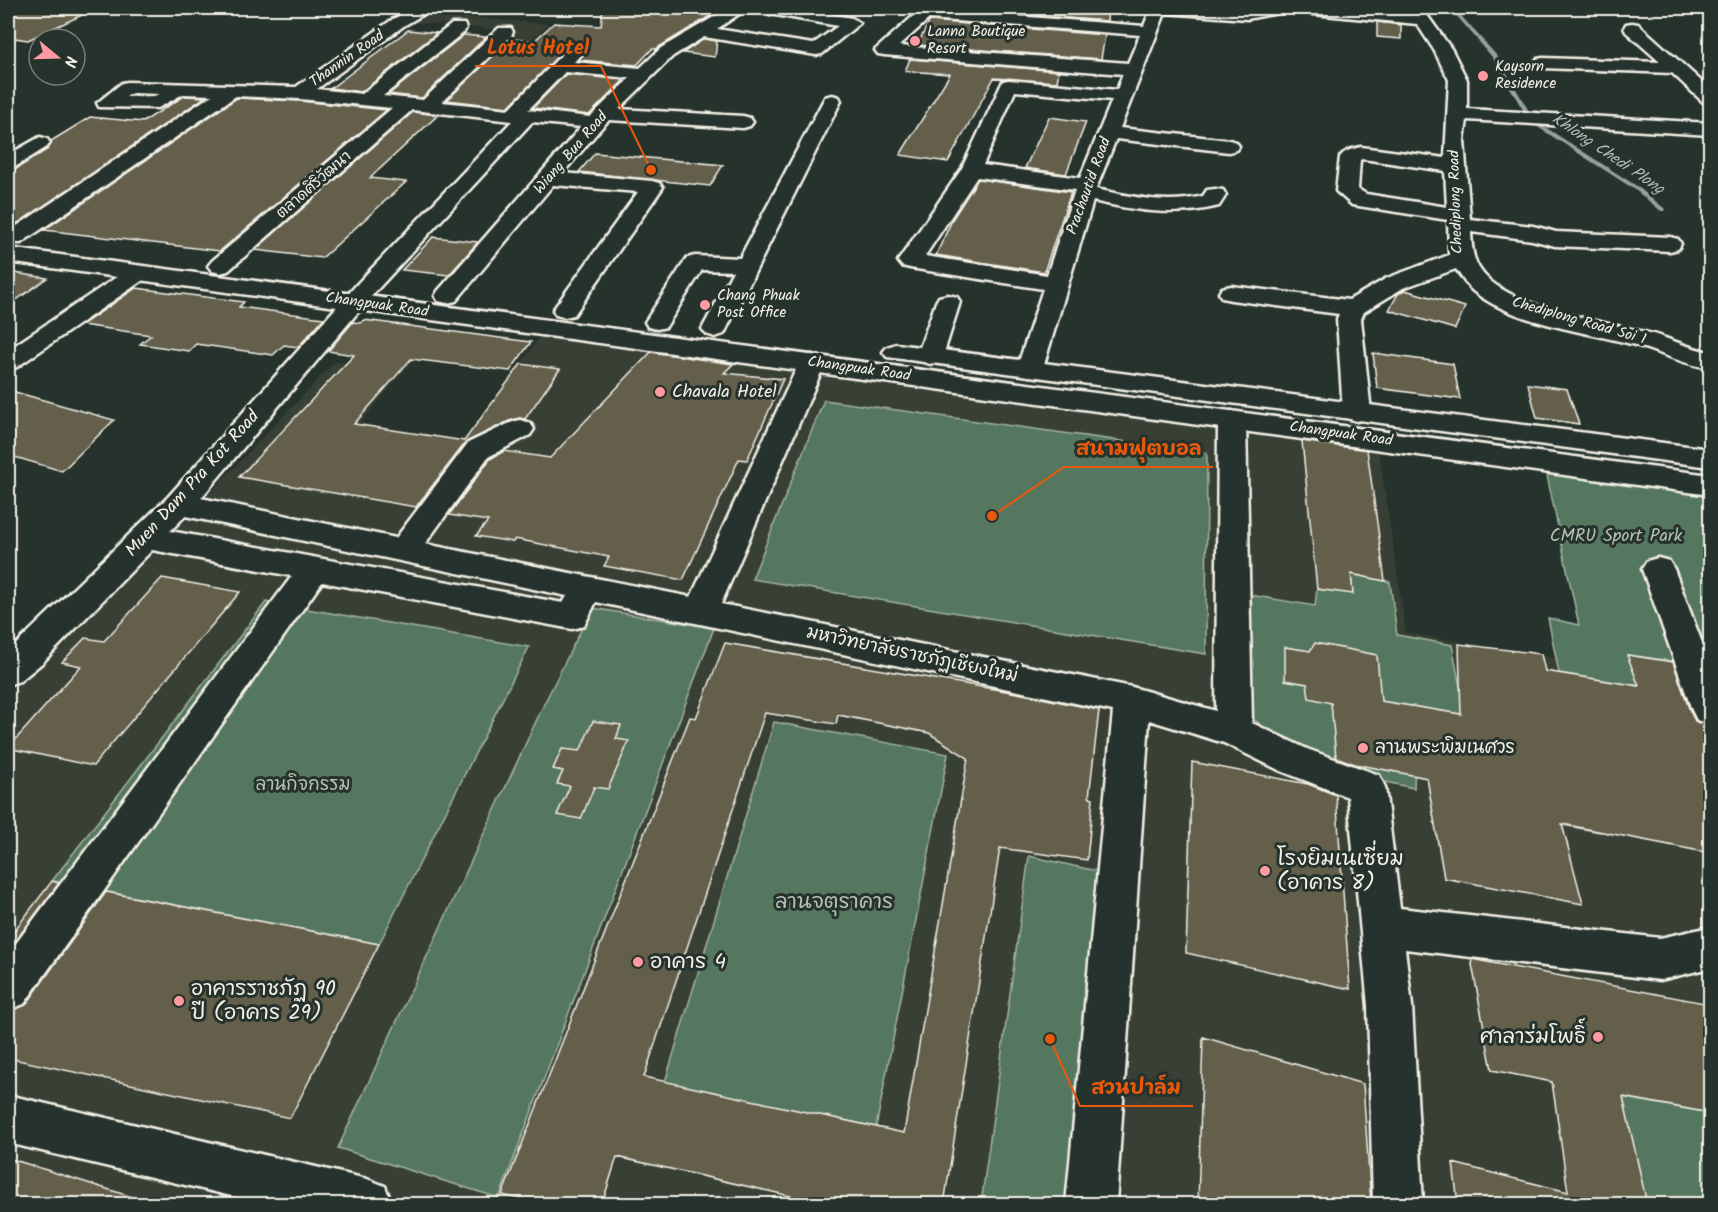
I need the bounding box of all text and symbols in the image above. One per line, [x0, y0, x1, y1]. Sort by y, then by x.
place label: Lanna Boutique Resort [927, 20, 1026, 61]
street label: Thannin Road [305, 24, 390, 94]
north arrow [27, 27, 87, 87]
callout: Lotus Hotel [475, 28, 601, 66]
text: Lotus Hotel [487, 33, 590, 65]
marker: Lanna Boutique Resort [908, 34, 922, 48]
text: N [56, 53, 83, 70]
place label: Kaysorn Residence [1495, 55, 1556, 96]
marker: Kaysorn Residence [1476, 69, 1490, 83]
street label: Wiang Bua Road [528, 106, 614, 200]
water label: Khlong Chedi Plong [1547, 107, 1671, 202]
street label: Prachautid Road [1060, 133, 1118, 238]
street label: ตลาดศิริวัฒนา [271, 145, 357, 225]
street label: Chediplong Road [1442, 149, 1470, 254]
place label: Chang Phuak Post Office [717, 284, 801, 325]
street label: Changpuak Road [324, 286, 431, 324]
street label: Chediplong Road Soi 1 [1509, 290, 1649, 352]
marker: Chang Phuak Post Office [698, 298, 712, 312]
street label: Changpuak Road [806, 350, 913, 388]
place label: Chavala Hotel [672, 378, 777, 407]
marker: Chavala Hotel [653, 385, 667, 399]
street label: Muen Dam Pra Kot Road [119, 403, 268, 564]
street label: Changpuak Road [1288, 415, 1395, 453]
callout: สนามฟุตบอล [1064, 429, 1213, 467]
text: สนามฟุตบอล [1076, 434, 1202, 466]
park label: CMRU Sport Park [1550, 522, 1683, 551]
street label: มหาวิทยาลัยราชภัฏเชียงใหม่ [804, 618, 1020, 692]
place label: ลานพระพิฆเนศวร [1375, 734, 1515, 763]
marker: ลานพระพิฆเนศวร [1356, 741, 1370, 755]
park label: ลานกิจกรรม [256, 771, 350, 800]
place label: โรงยิมเนเซี่ยม (อาคาร 8) [1277, 840, 1404, 900]
marker: โรงยิมเนเซี่ยม (อาคาร 8) [1258, 864, 1272, 878]
park label: ลานจตุราคาร [775, 886, 893, 919]
place label: อาคาร 4 [650, 946, 726, 979]
marker: อาคาร 4 [631, 955, 645, 969]
place label: อาคารราชภัฏ 90 ปี (อาคาร 29) [191, 973, 336, 1030]
marker: อาคารราชภัฏ 90 ปี (อาคาร 29) [172, 994, 186, 1008]
place label: ศาลาร่มโพธิ์ [1480, 1017, 1586, 1054]
marker: ศาลาร่มโพธิ์ [1591, 1030, 1605, 1044]
callout: สวนปาล์ม [1080, 1068, 1193, 1106]
text: สวนปาล์ม [1091, 1073, 1181, 1105]

